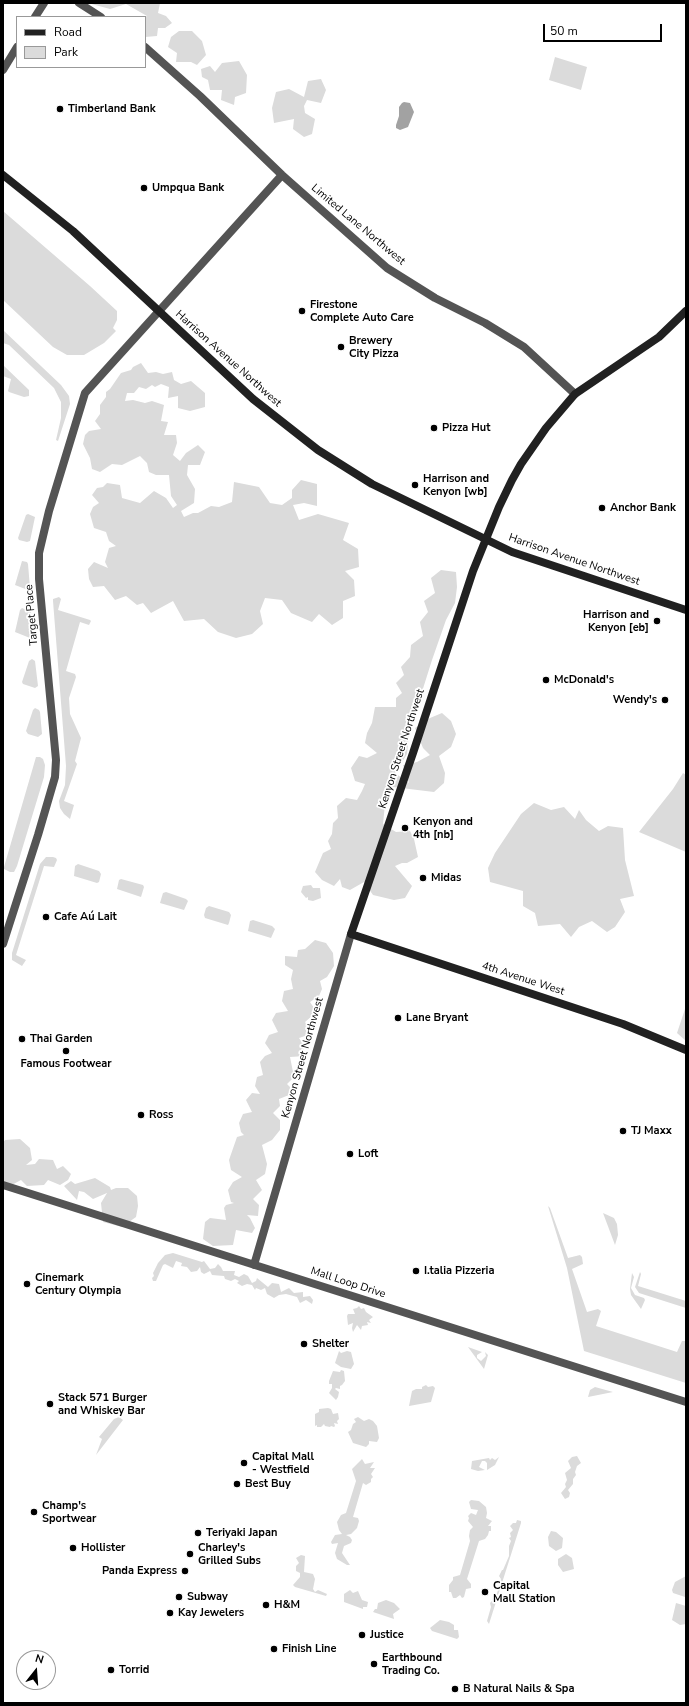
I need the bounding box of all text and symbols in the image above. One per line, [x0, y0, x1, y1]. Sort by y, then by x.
legend [16, 16, 146, 68]
scale bar [545, 16, 664, 42]
text: 50 m [550, 23, 578, 39]
text: Road [54, 24, 82, 40]
text: Park [54, 44, 78, 60]
place label: Timberland Bank [68, 102, 156, 116]
marker: Timberland Bank [55, 104, 65, 114]
place label: Umpqua Bank [152, 181, 224, 195]
street label: Limited Lane Northwest [308, 182, 408, 268]
marker: Umpqua Bank [139, 183, 149, 193]
place label: Firestone Complete Auto Care [310, 298, 414, 324]
marker: Firestone Complete Auto Care [297, 306, 307, 316]
street label: Harrison Avenue Northwest [172, 308, 284, 410]
place label: Brewery City Pizza [349, 334, 399, 360]
marker: Brewery City Pizza [336, 342, 346, 352]
place label: Pizza Hut [442, 421, 490, 435]
marker: Pizza Hut [429, 423, 439, 433]
place label: Harrison and Kenyon [wb] [423, 472, 489, 498]
marker: Harrison and Kenyon [wb] [410, 480, 420, 490]
place label: Anchor Bank [610, 501, 676, 515]
marker: Anchor Bank [597, 503, 607, 513]
street label: Harrison Avenue Northwest [507, 531, 641, 589]
street label: Target Place [23, 584, 41, 646]
place label: Harrison and Kenyon [eb] [583, 608, 649, 634]
marker: Harrison and Kenyon [eb] [652, 616, 662, 626]
place label: McDonald's [554, 673, 614, 687]
marker: McDonald's [541, 675, 551, 685]
street label: Kenyon Street Northwest [376, 688, 428, 810]
place label: Wendy's [613, 693, 657, 707]
marker: Wendy's [660, 695, 670, 705]
place label: Kenyon and 4th [nb] [413, 815, 473, 841]
marker: Kenyon and 4th [nb] [400, 823, 410, 833]
place label: Midas [431, 871, 461, 885]
marker: Midas [418, 873, 428, 883]
place label: Cafe Aú Lait [54, 910, 117, 924]
marker: Cafe Aú Lait [41, 912, 51, 922]
street label: 4th Avenue West [480, 959, 566, 999]
street label: Kenyon Street Northwest [279, 996, 327, 1120]
place label: Lane Bryant [406, 1011, 468, 1025]
marker: Lane Bryant [393, 1013, 403, 1023]
place label: Thai Garden [30, 1032, 92, 1046]
marker: Thai Garden [17, 1034, 27, 1044]
marker: Famous Footwear [61, 1046, 71, 1056]
place label: Famous Footwear [20, 1057, 112, 1071]
place label: Ross [149, 1108, 173, 1122]
marker: Ross [136, 1110, 146, 1120]
place label: TJ Maxx [631, 1124, 672, 1138]
marker: TJ Maxx [618, 1126, 628, 1136]
place label: Loft [358, 1147, 378, 1161]
marker: Loft [345, 1149, 355, 1159]
place label: I.talia Pizzeria [424, 1264, 494, 1278]
street label: Mall Loop Drive [309, 1265, 387, 1301]
marker: I.talia Pizzeria [411, 1266, 421, 1276]
place label: Cinemark Century Olympia [35, 1271, 121, 1297]
marker: Cinemark Century Olympia [22, 1279, 32, 1289]
place label: Shelter [312, 1337, 349, 1351]
marker: Shelter [299, 1339, 309, 1349]
place label: Stack 571 Burger and Whiskey Bar [58, 1391, 147, 1417]
marker: Stack 571 Burger and Whiskey Bar [45, 1399, 55, 1409]
place label: Capital Mall - Westfield [252, 1450, 314, 1476]
marker: Capital Mall - Westfield [239, 1458, 249, 1468]
place label: Best Buy [245, 1477, 291, 1491]
marker: Best Buy [232, 1479, 242, 1489]
place label: Champ's Sportwear [42, 1499, 96, 1525]
marker: Champ's Sportwear [29, 1507, 39, 1517]
place label: Teriyaki Japan [206, 1526, 277, 1540]
marker: Teriyaki Japan [193, 1528, 203, 1538]
place label: Hollister [81, 1541, 125, 1555]
place label: Charley's Grilled Subs [198, 1541, 261, 1567]
marker: Hollister [68, 1543, 78, 1553]
marker: Charley's Grilled Subs [185, 1549, 195, 1559]
place label: Panda Express [102, 1564, 177, 1578]
marker: Panda Express [180, 1566, 190, 1576]
place label: Capital Mall Station [493, 1579, 555, 1605]
marker: Capital Mall Station [480, 1587, 490, 1597]
place label: Subway [187, 1590, 228, 1604]
marker: Subway [174, 1592, 184, 1602]
place label: H&M [274, 1598, 300, 1612]
marker: H&M [261, 1600, 271, 1610]
place label: Kay Jewelers [178, 1606, 244, 1620]
marker: Kay Jewelers [165, 1608, 175, 1618]
place label: Justice [370, 1628, 404, 1642]
marker: Justice [357, 1630, 367, 1640]
place label: Finish Line [282, 1642, 336, 1656]
marker: Finish Line [269, 1644, 279, 1654]
north arrow [16, 1650, 56, 1690]
text: N [33, 1651, 45, 1667]
place label: Earthbound Trading Co. [382, 1651, 442, 1677]
marker: Earthbound Trading Co. [369, 1659, 379, 1669]
place label: Torrid [119, 1663, 149, 1677]
marker: Torrid [106, 1665, 116, 1675]
place label: B Natural Nails & Spa [463, 1682, 574, 1696]
marker: B Natural Nails & Spa [450, 1684, 460, 1694]

